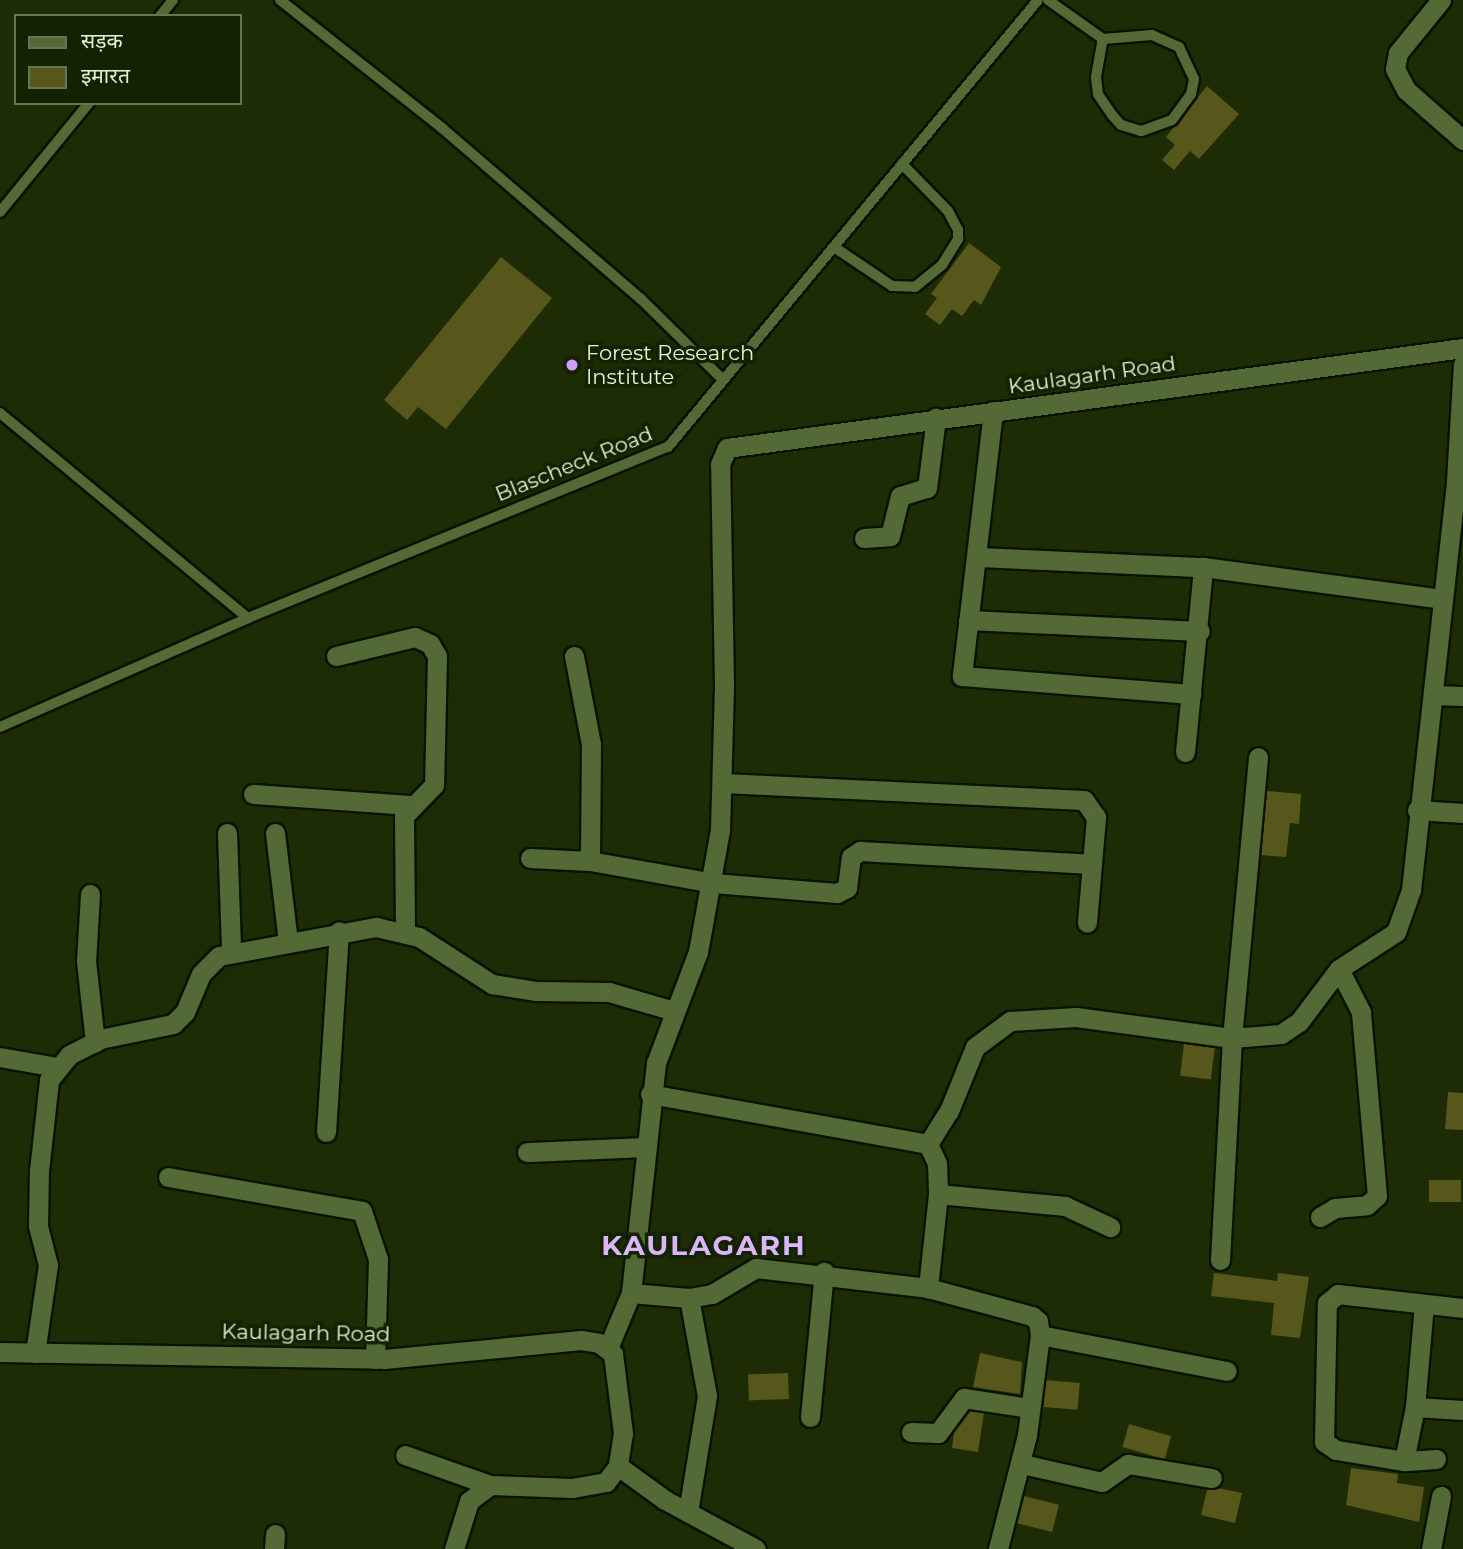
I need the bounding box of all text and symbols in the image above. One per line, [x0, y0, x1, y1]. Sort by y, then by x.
legend [14, 14, 242, 105]
text: सड़क [81, 28, 123, 53]
text: इमारत [81, 63, 130, 88]
place label: Forest Research Institute [586, 340, 754, 390]
street label: Kaulagarh Road [1007, 351, 1177, 399]
marker: Forest Research Institute [564, 357, 580, 373]
street label: Blascheck Road [492, 421, 656, 507]
district label: KAULAGARH [602, 1228, 806, 1262]
street label: Kaulagarh Road [221, 1319, 391, 1347]

